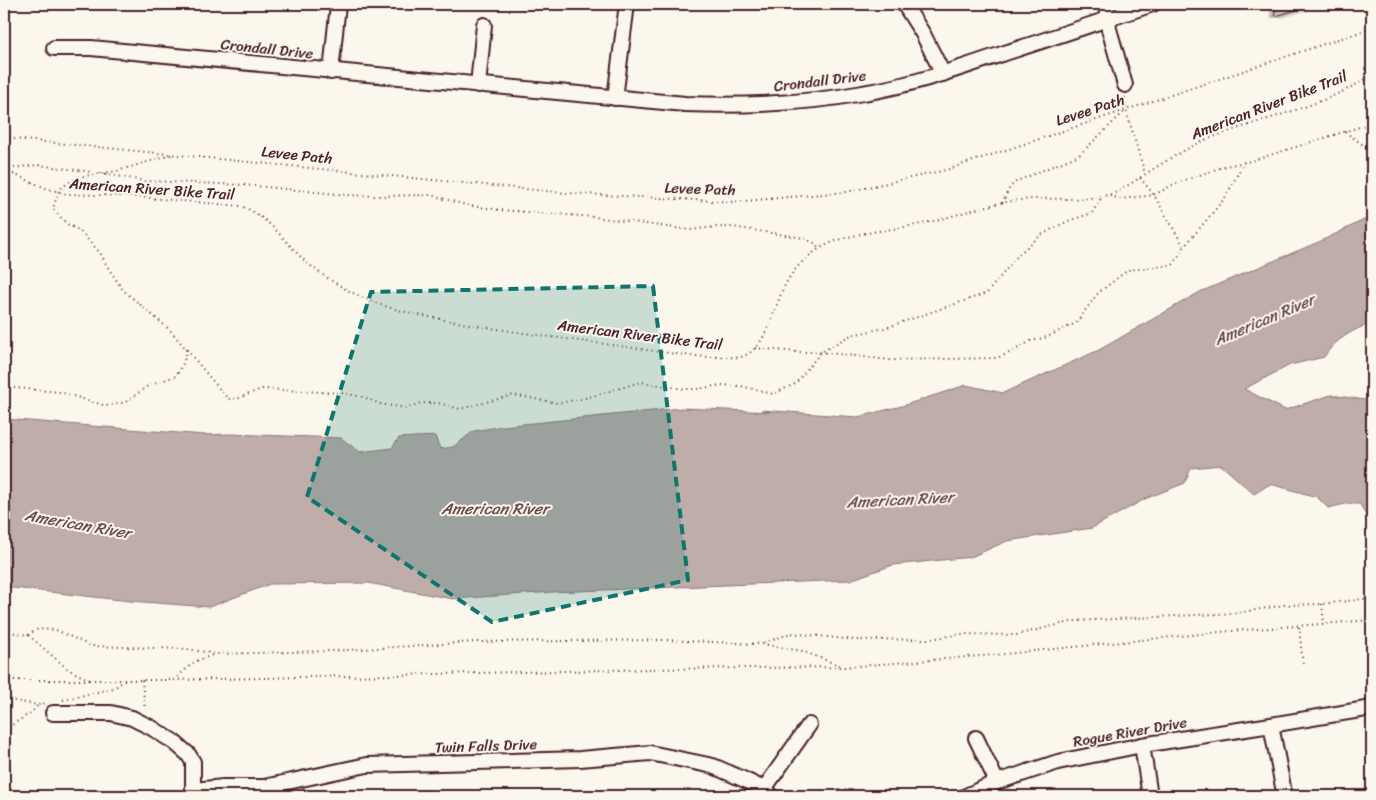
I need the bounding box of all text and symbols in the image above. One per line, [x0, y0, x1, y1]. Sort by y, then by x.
street label: Crondall Drive [219, 31, 315, 67]
street label: Crondall Drive [772, 62, 868, 100]
street label: American River Bike Trail [1186, 63, 1352, 147]
street label: Levee Path [1052, 87, 1128, 133]
street label: Levee Path [260, 138, 334, 172]
street label: American River Bike Trail [67, 170, 236, 208]
street label: Levee Path [664, 175, 736, 203]
water label: American River [1208, 284, 1321, 354]
street label: American River Bike Trail [555, 312, 725, 358]
water label: American River [845, 482, 957, 516]
water label: American River [440, 494, 551, 523]
water label: American River [22, 500, 136, 548]
street label: Rogue River Drive [1071, 709, 1189, 755]
street label: Twin Falls Drive [434, 731, 538, 761]

